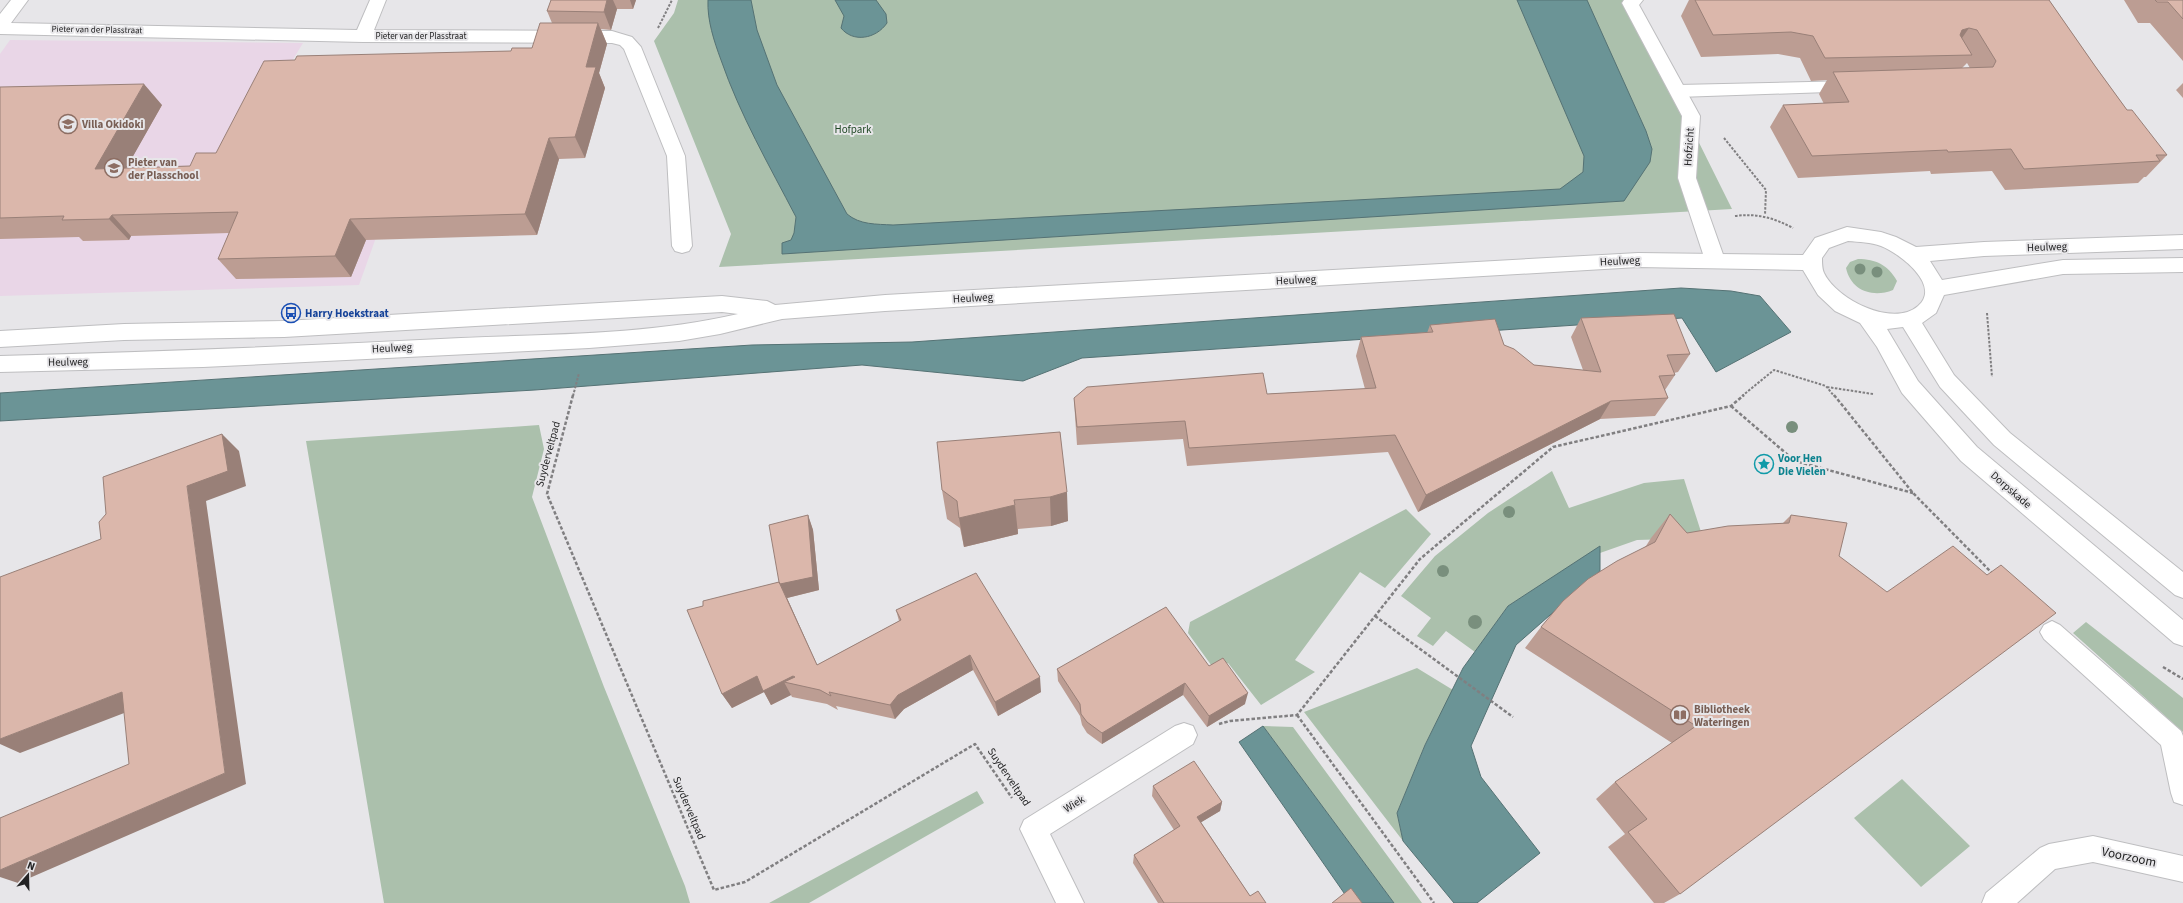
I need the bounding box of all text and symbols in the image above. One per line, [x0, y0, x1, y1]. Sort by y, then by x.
street label: Pieter van der Plasstraat [51, 23, 143, 37]
street label: Pieter van der Plasstraat [376, 30, 466, 43]
school or university icon: Villa Okidoki [57, 113, 79, 135]
place label: Villa Okidoki [81, 117, 144, 132]
park label: Hofpark [834, 122, 872, 137]
street label: Hofzicht [1680, 127, 1698, 167]
place label: Pieter van der Plasschool [128, 155, 199, 183]
school or university icon: Pieter van der Plasschool [103, 157, 125, 179]
street label: Heulweg [2027, 239, 2068, 255]
street label: Heulweg [1600, 252, 1641, 270]
street label: Heulweg [1276, 271, 1317, 289]
street label: Heulweg [953, 289, 994, 307]
bus stop icon: Harry Hoekstraat [280, 302, 302, 324]
place label: Harry Hoekstraat [305, 306, 390, 321]
street label: Heulweg [372, 339, 413, 357]
street label: Heulweg [48, 354, 89, 370]
street label: Suyderveltpad [532, 420, 564, 488]
place label: Voor Hen Die Vielen [1777, 451, 1826, 479]
place icon: Voor Hen Die Vielen [1753, 453, 1775, 475]
street label: Dorpskade [1987, 468, 2035, 512]
place label: Bibliotheek Wateringen [1694, 702, 1750, 730]
library icon: Bibliotheek Wateringen [1669, 704, 1691, 726]
street label: Suyderveltpad [984, 745, 1034, 809]
street label: Suyderveltpad [669, 774, 709, 842]
street label: Wiek [1061, 791, 1088, 816]
street label: Voorzoom [2100, 842, 2158, 872]
north arrow [8, 855, 48, 895]
text: N [25, 858, 37, 874]

